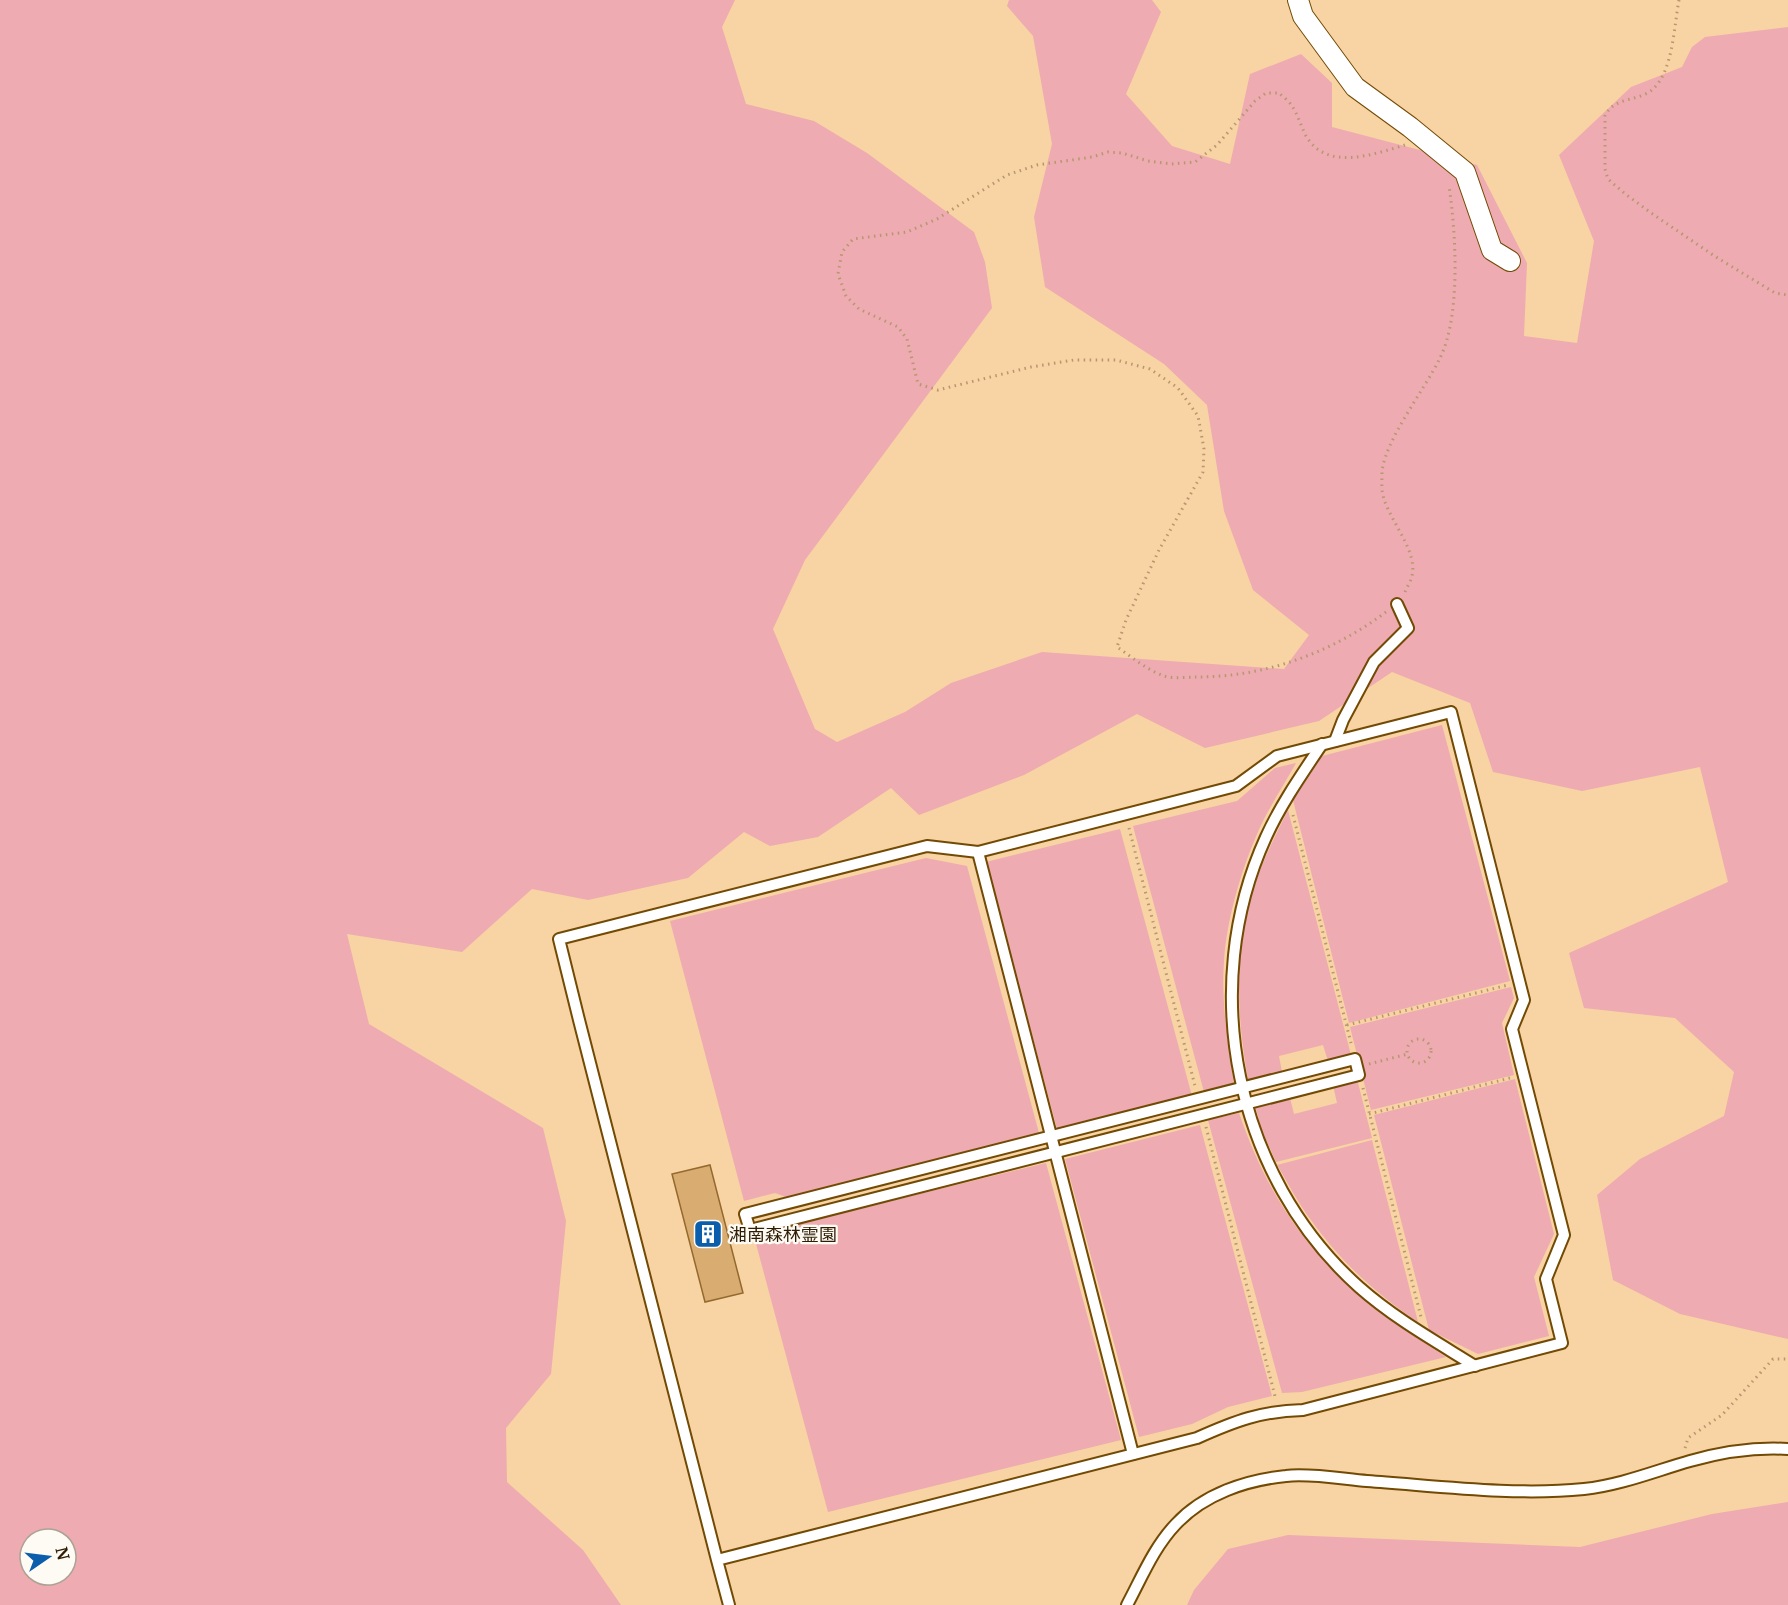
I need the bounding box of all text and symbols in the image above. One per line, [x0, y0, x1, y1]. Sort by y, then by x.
building icon: 湘南森林霊園 [692, 1218, 724, 1250]
place label: 湘南森林霊園 [729, 1223, 837, 1246]
north arrow [18, 1527, 78, 1587]
text: N [51, 1545, 74, 1562]

